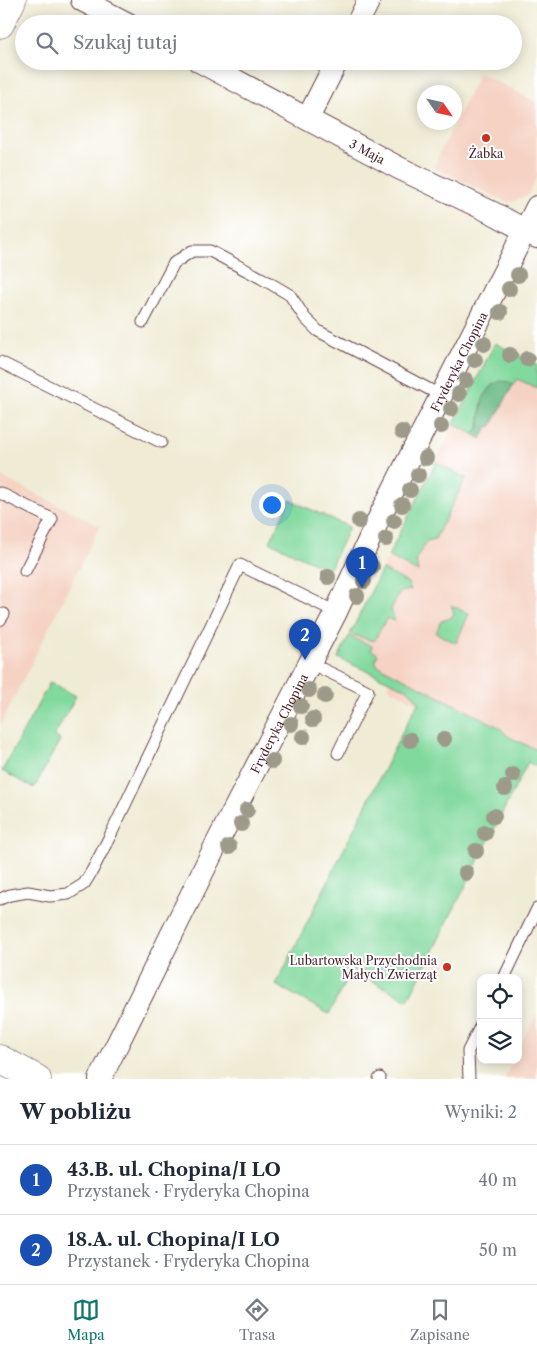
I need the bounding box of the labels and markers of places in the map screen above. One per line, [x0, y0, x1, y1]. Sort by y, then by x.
marker: Żabka [480, 132, 492, 144]
place label: Żabka [469, 145, 504, 161]
pin: 1 [346, 547, 378, 588]
pin: 2 [289, 619, 321, 660]
place label: Lubartowska Przychodnia Małych Zwierząt [289, 953, 438, 982]
marker: Lubartowska Przychodnia Małych Zwierząt [441, 961, 453, 973]

